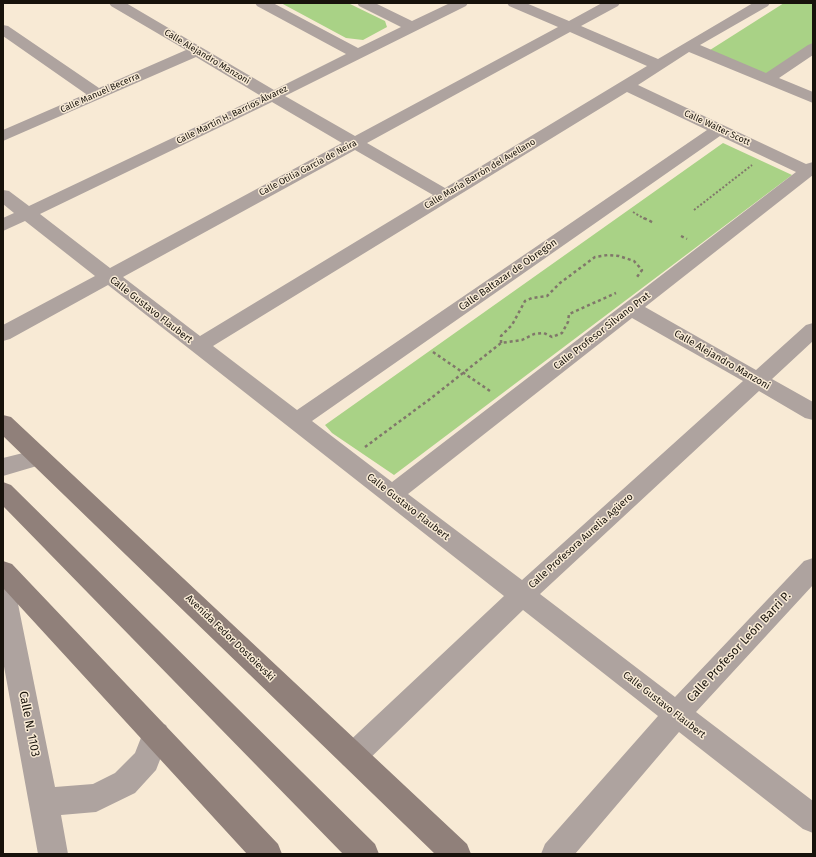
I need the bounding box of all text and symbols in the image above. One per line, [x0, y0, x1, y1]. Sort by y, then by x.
street label: Calle Alejandro Manzoni [162, 27, 252, 87]
street label: Calle Manuel Becerra [59, 71, 141, 115]
street label: Calle Martín H. Barrios Álvarez [175, 83, 289, 147]
street label: Calle Walter Scott [682, 108, 752, 148]
street label: Calle María Barrón del Avellano [422, 136, 538, 212]
street label: Calle Otilia García de Neira [257, 138, 359, 198]
street label: Calle Baltazar de Obregón [457, 237, 559, 313]
street label: Calle Gustavo Flaubert [107, 274, 195, 346]
street label: Calle Profesor Silvano Prat [551, 290, 653, 372]
street label: Calle Alejandro Manzoni [672, 328, 772, 392]
street label: Calle Gustavo Flaubert [364, 471, 452, 543]
street label: Calle Profesora Aurelia Agüero [526, 491, 636, 591]
street label: Calle Profesor León Barri P. [684, 589, 794, 705]
street label: Avenida Fedor Dostoievski [183, 592, 277, 684]
street label: Calle Gustavo Flaubert [620, 669, 708, 741]
street label: Calle N. 1103 [16, 690, 42, 758]

